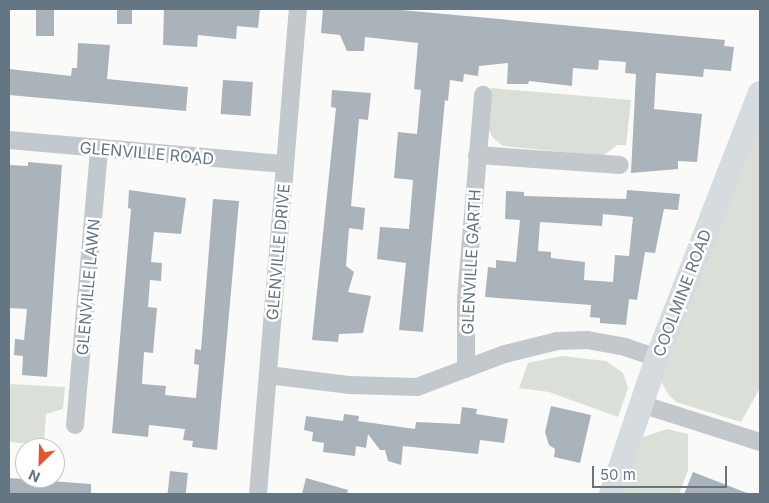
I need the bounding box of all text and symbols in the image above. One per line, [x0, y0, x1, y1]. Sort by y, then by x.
street label: GLENVILLE ROAD [79, 138, 215, 168]
street label: GLENVILLE DRIVE [262, 183, 294, 321]
street label: GLENVILLE GARTH [458, 189, 484, 335]
street label: GLENVILLE LAWN [72, 218, 104, 356]
street label: COOLMINE ROAD [649, 227, 715, 359]
north arrow [15, 438, 65, 488]
scale bar [594, 456, 729, 488]
text: 50 m [600, 465, 636, 484]
text: N [26, 466, 42, 486]

